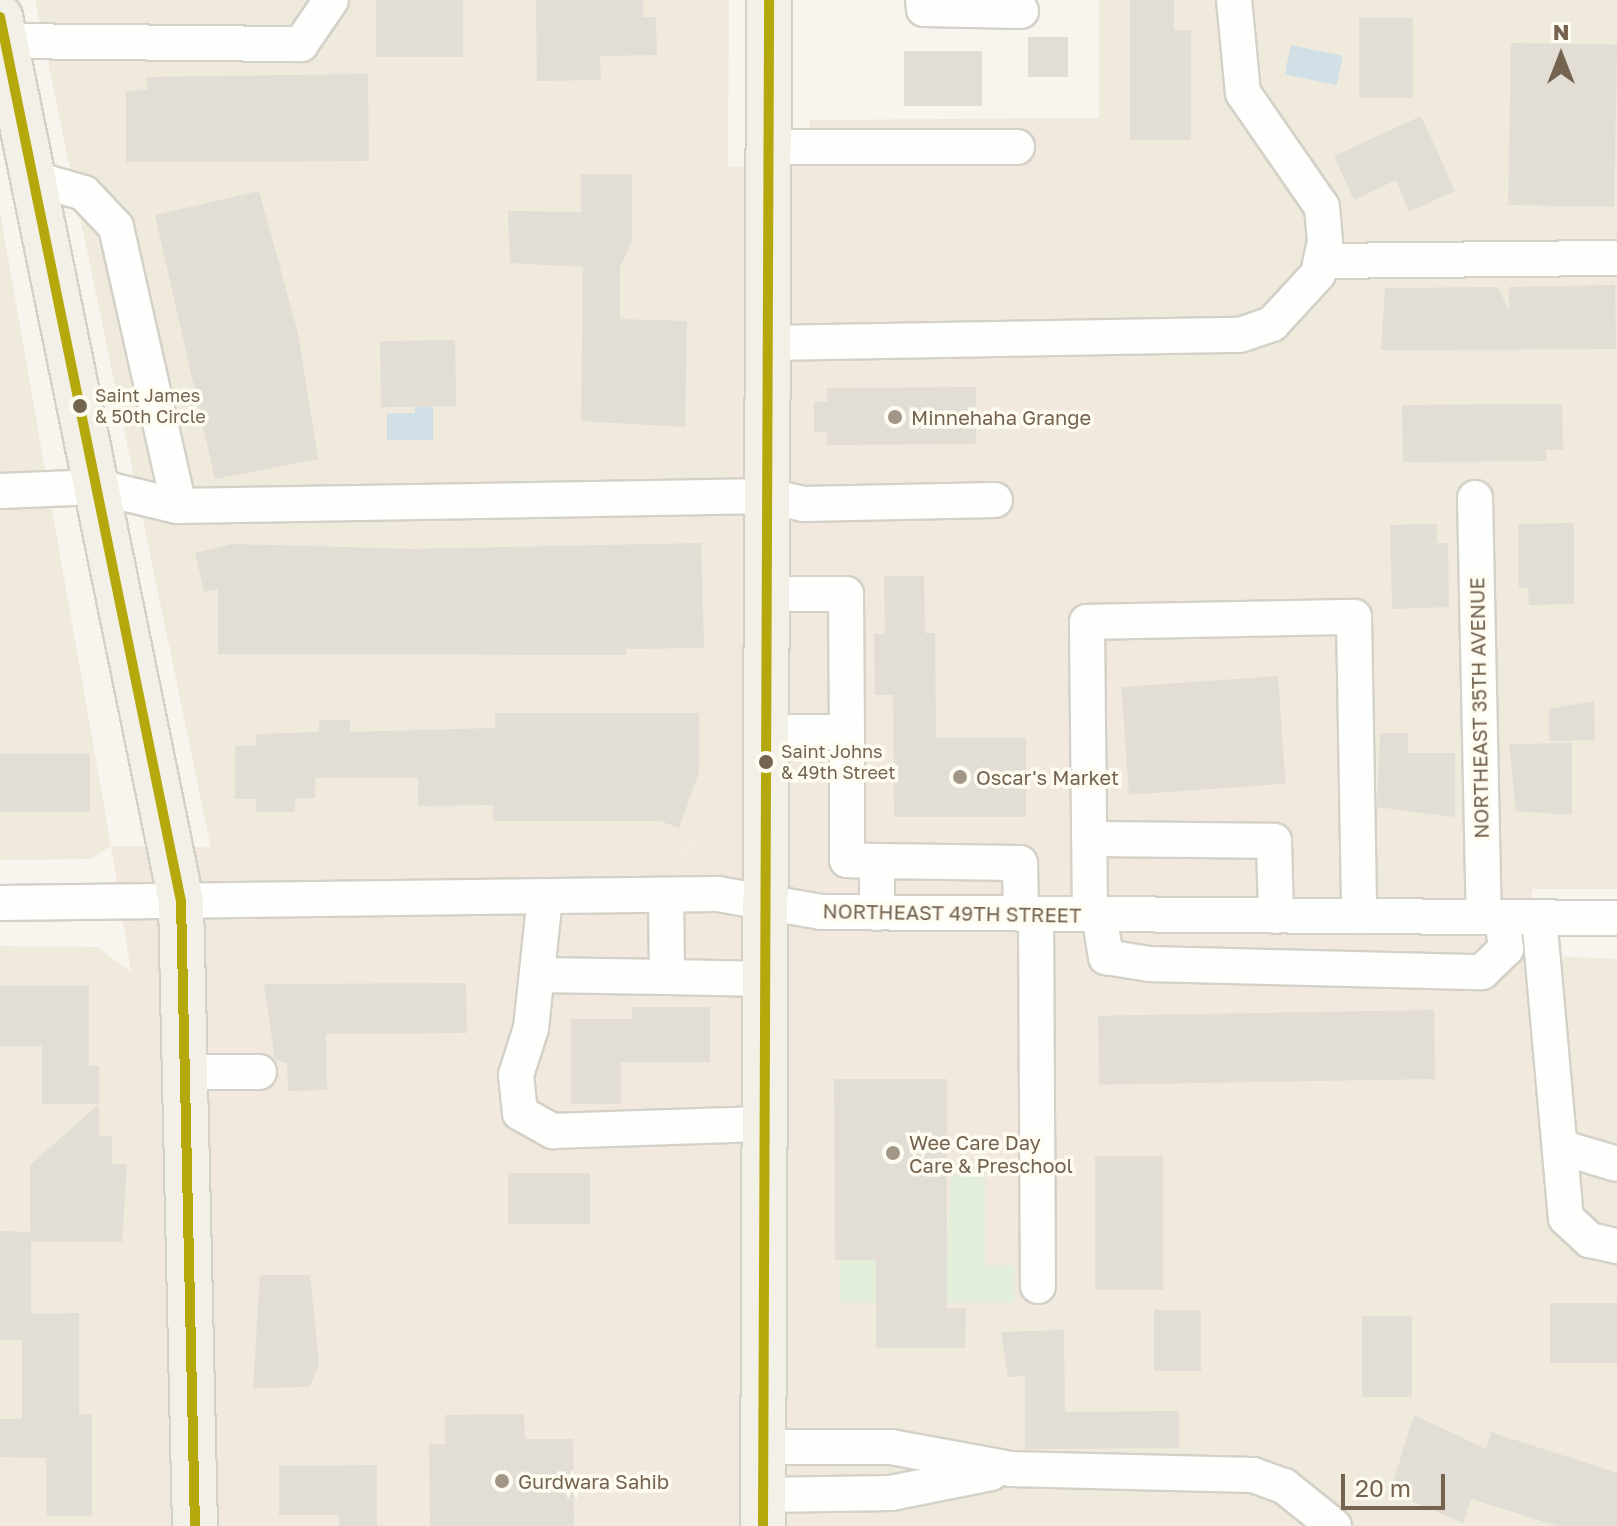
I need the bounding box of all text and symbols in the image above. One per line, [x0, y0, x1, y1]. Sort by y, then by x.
north arrow [1521, 16, 1601, 96]
text: N [1553, 18, 1569, 45]
place label: Saint James & 50th Circle [95, 385, 206, 428]
marker: Saint James & 50th Circle [72, 398, 88, 414]
place label: Minnehaha Grange [911, 405, 1091, 429]
marker: Minnehaha Grange [886, 408, 904, 426]
street label: NORTHEAST 35TH AVENUE [1465, 577, 1493, 839]
place label: Saint Johns & 49th Street [781, 741, 895, 784]
marker: Saint Johns & 49th Street [758, 754, 774, 770]
place label: Oscar's Market [976, 765, 1119, 789]
marker: Oscar's Market [951, 768, 969, 786]
street label: NORTHEAST 49TH STREET [822, 899, 1082, 927]
place label: Wee Care Day Care & Preschool [909, 1130, 1073, 1177]
marker: Wee Care Day Care & Preschool [884, 1144, 902, 1162]
scale bar [1345, 1458, 1449, 1508]
place label: Gurdwara Sahib [518, 1469, 669, 1493]
marker: Gurdwara Sahib [493, 1472, 511, 1490]
text: 20 m [1355, 1473, 1411, 1502]

